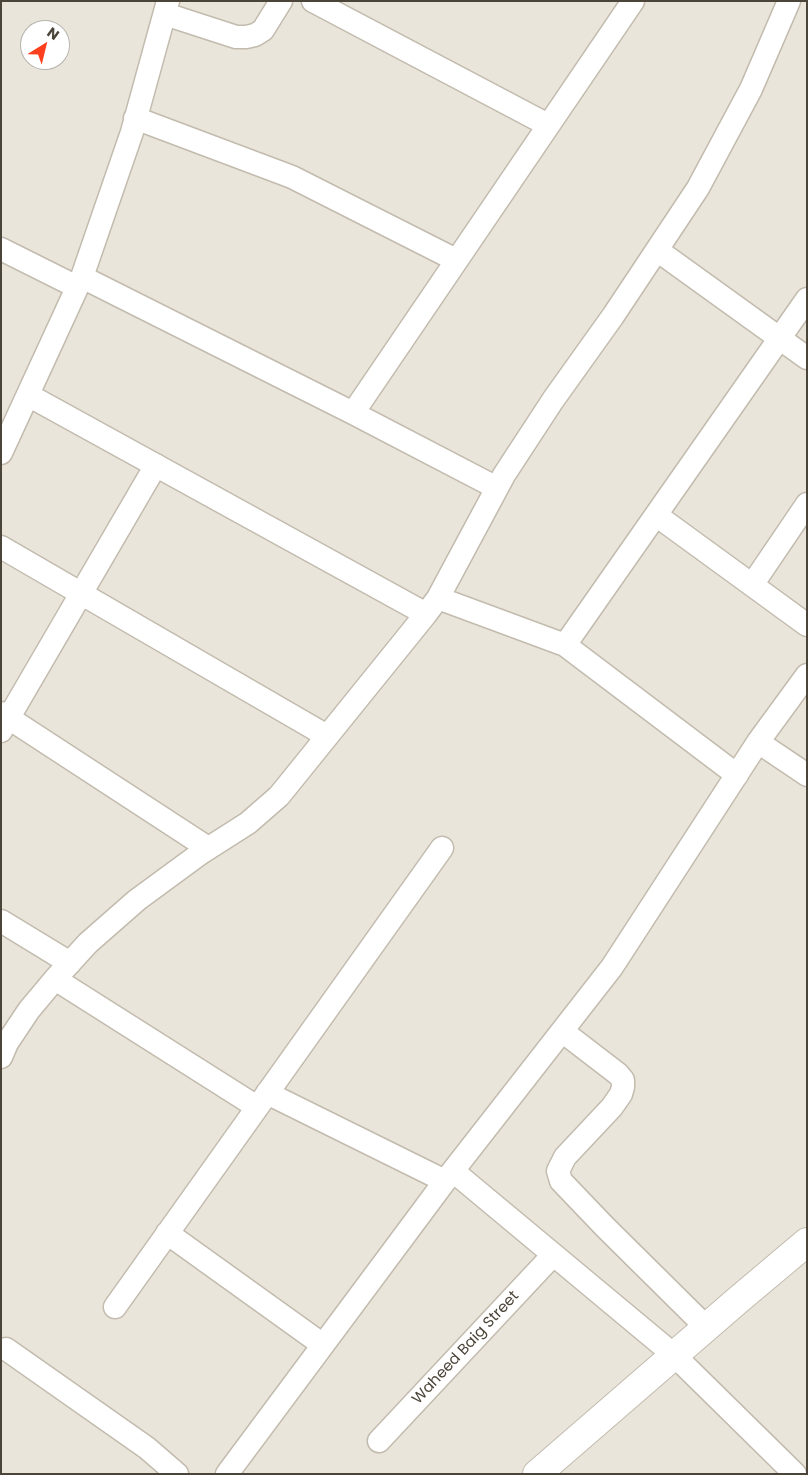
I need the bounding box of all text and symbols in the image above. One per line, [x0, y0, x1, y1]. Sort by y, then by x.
north arrow [20, 20, 70, 70]
text: N [43, 22, 63, 45]
street label: Waheed Baig Street [409, 1288, 523, 1408]

